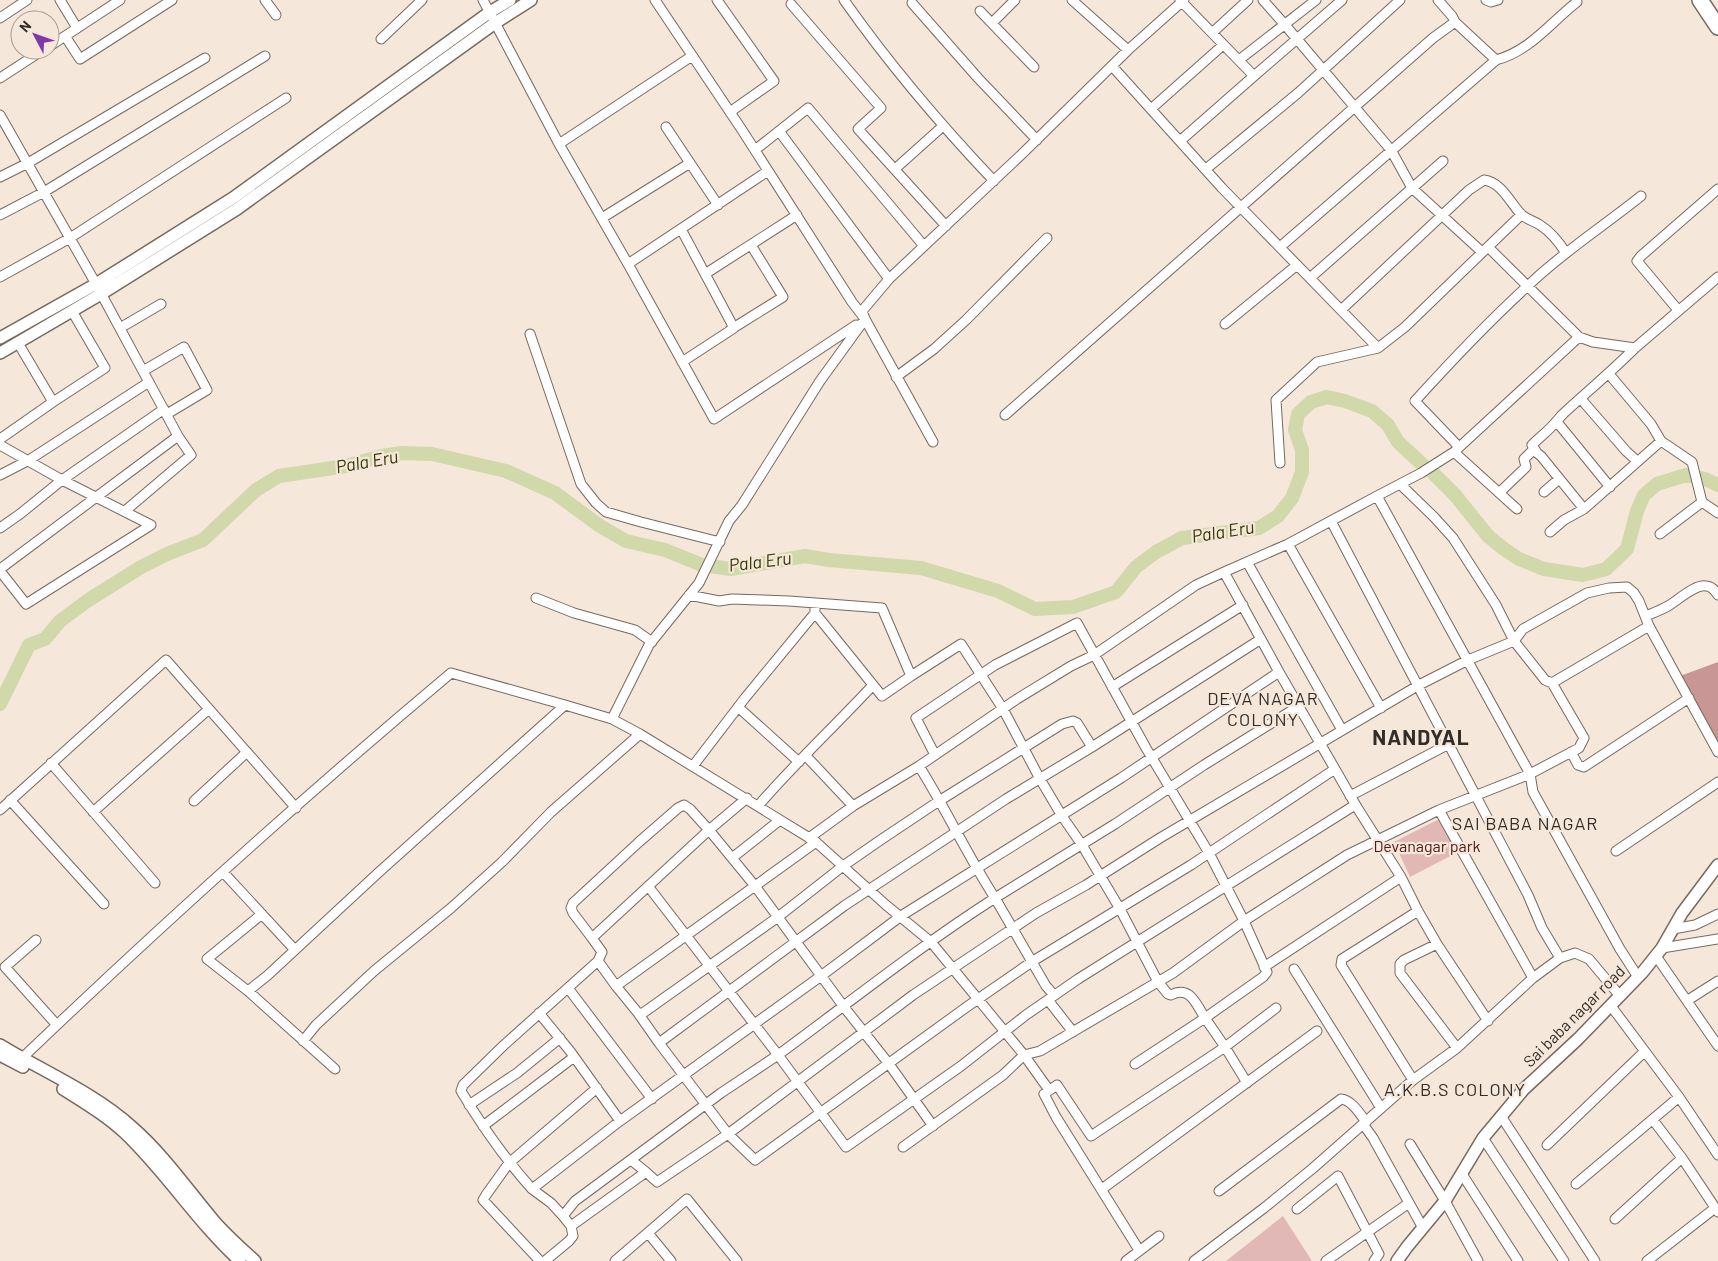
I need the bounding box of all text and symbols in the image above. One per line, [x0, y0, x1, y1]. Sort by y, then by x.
north arrow [10, 10, 60, 60]
text: N [15, 17, 34, 35]
water label: Pala Eru [334, 445, 400, 477]
water label: Pala Eru [1190, 515, 1256, 547]
water label: Pala Eru [727, 546, 792, 576]
district label: DEVA NAGAR COLONY [1207, 687, 1319, 730]
district label: NANDYAL [1372, 724, 1470, 749]
district label: SAI BABA NAGAR [1452, 812, 1598, 834]
park label: Devanagar park [1373, 836, 1481, 855]
street label: Sai baba nagar road [1519, 961, 1628, 1070]
district label: A.K.B.S COLONY [1384, 1078, 1526, 1100]

